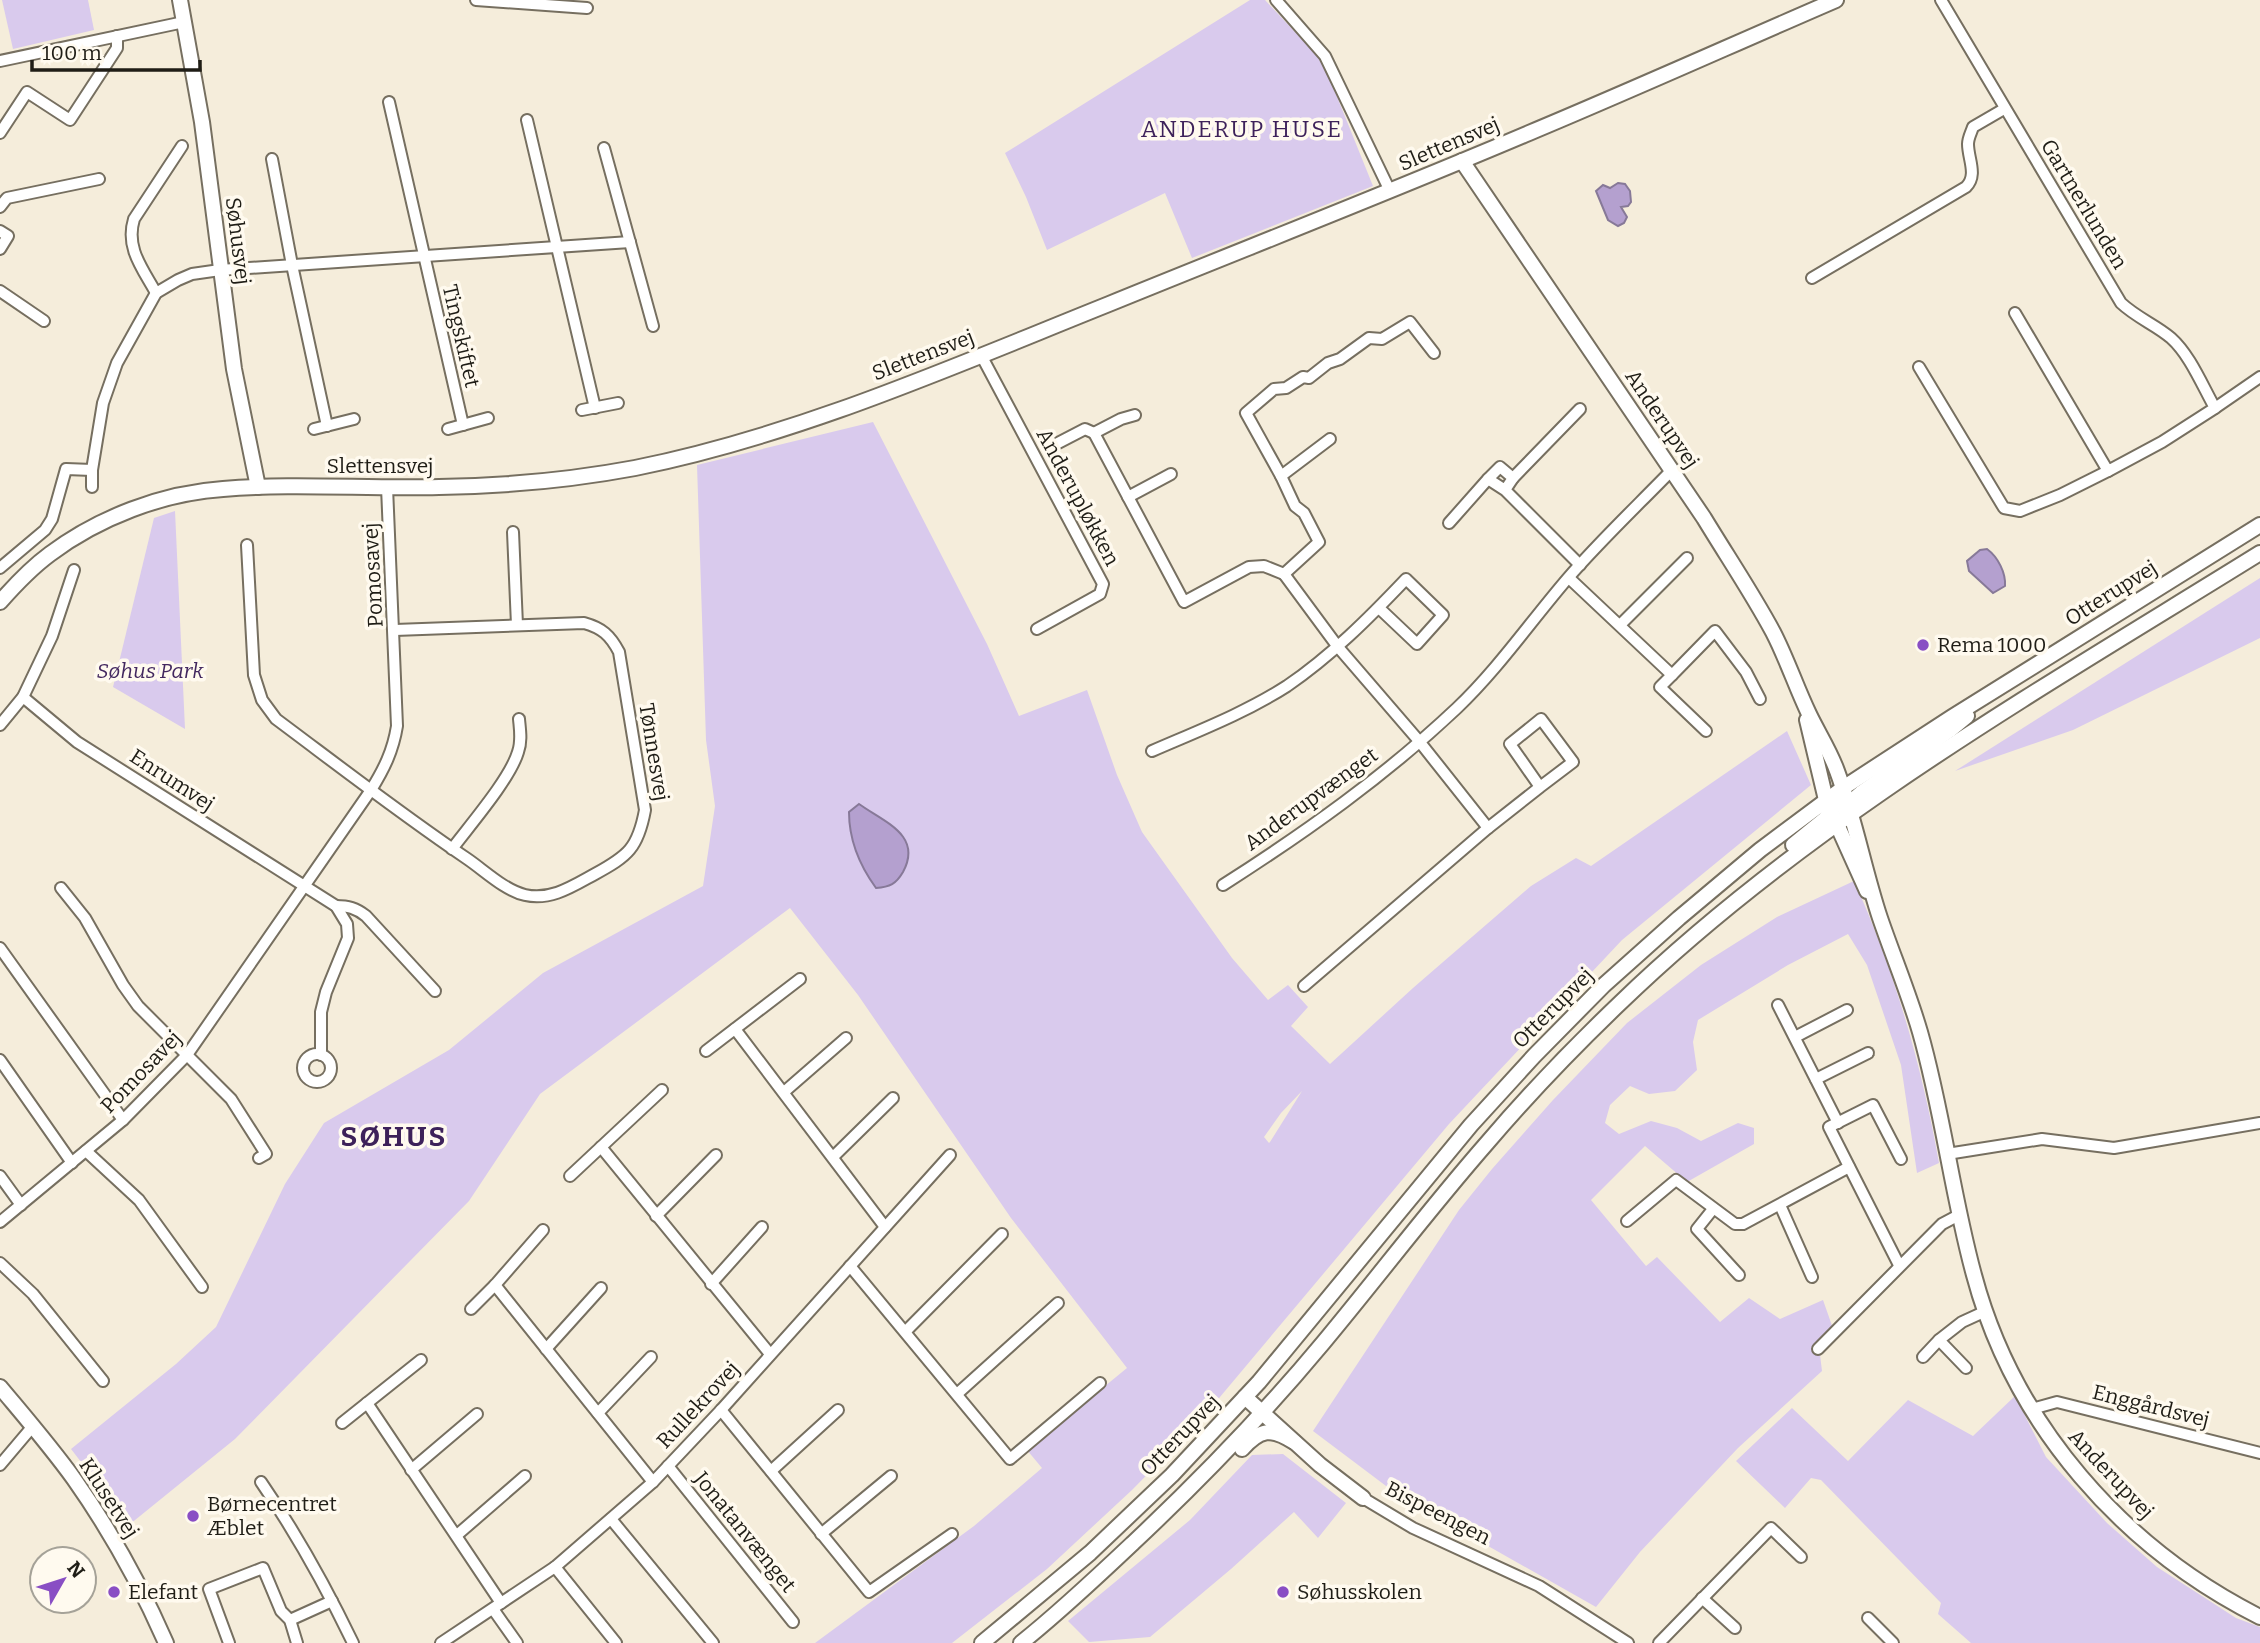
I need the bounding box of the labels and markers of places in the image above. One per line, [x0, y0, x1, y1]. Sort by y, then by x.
place label: Rema 1000 [1937, 632, 2046, 658]
marker: Rema 1000 [1915, 637, 1931, 653]
place label: Børnecentret Æblet [207, 1491, 337, 1541]
marker: Børnecentret Æblet [185, 1508, 201, 1524]
place label: Elefant [128, 1579, 199, 1605]
place label: Søhusskolen [1297, 1579, 1422, 1605]
marker: Elefant [106, 1584, 122, 1600]
marker: Søhusskolen [1275, 1584, 1291, 1600]

